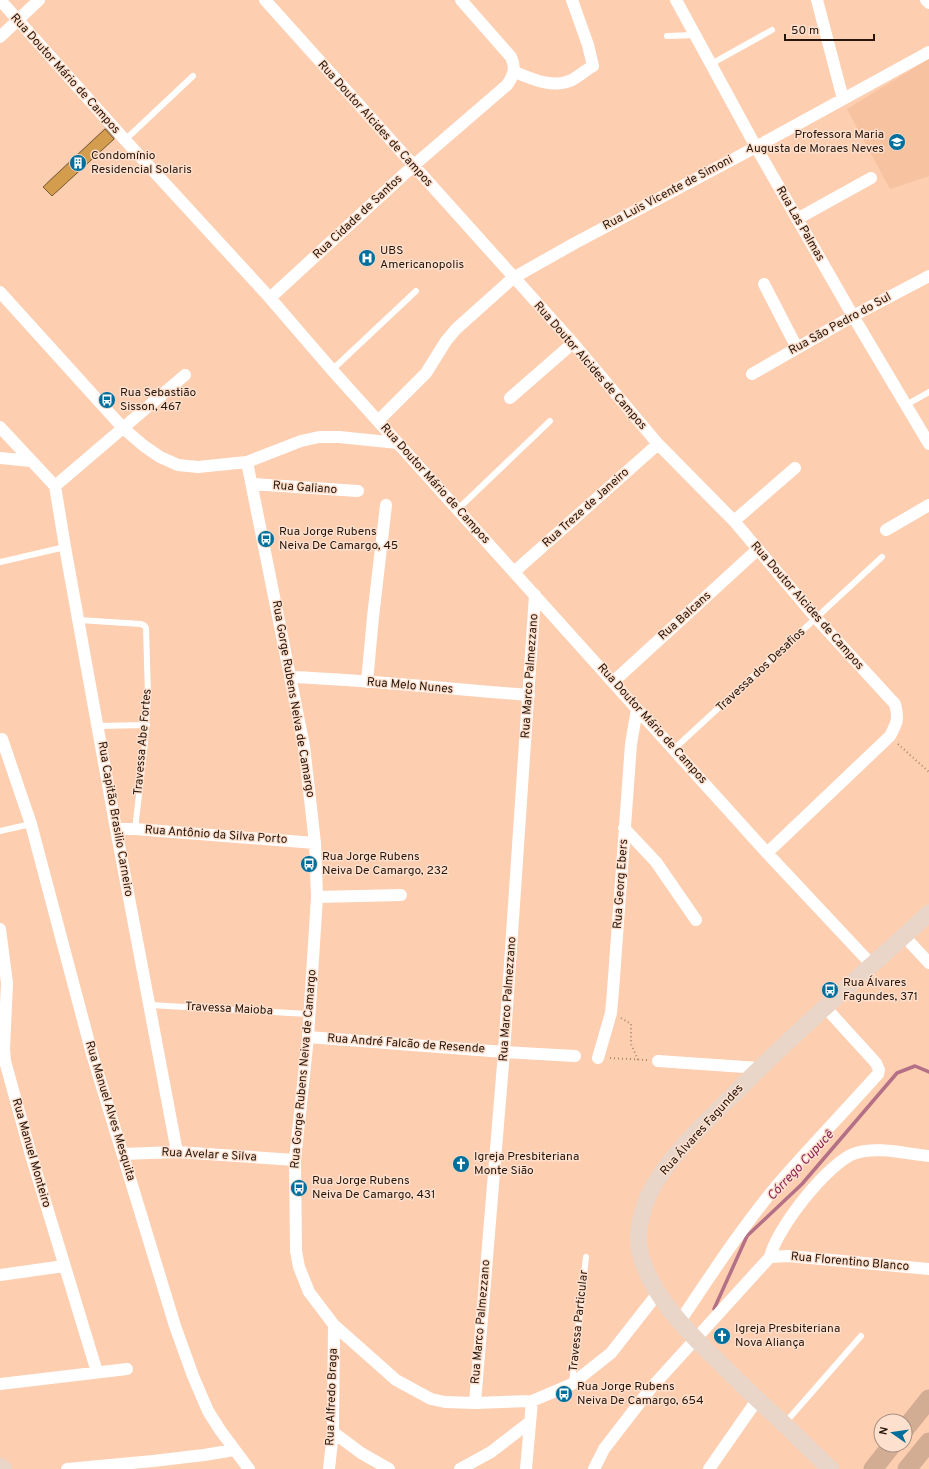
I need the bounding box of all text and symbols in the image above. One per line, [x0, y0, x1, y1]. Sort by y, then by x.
street label: Rua Doutor Mário de Campos [7, 10, 123, 138]
scale bar [785, 16, 874, 42]
text: 50 m [791, 23, 819, 39]
street label: Rua Doutor Alcides de Campos [314, 57, 436, 191]
place label: Professora Maria Augusta de Moraes Neves [746, 127, 884, 157]
school or university icon: Professora Maria Augusta de Moraes Neves [887, 132, 907, 152]
place label: Condomínio Residencial Solaris [91, 148, 192, 178]
street label: Rua Luis Vicente de Simoni [600, 152, 736, 234]
building icon: Condomínio Residencial Solaris [68, 153, 88, 173]
street label: Rua Cidade de Santos [310, 171, 406, 263]
street label: Rua Las Palmas [772, 184, 828, 264]
place label: UBS Americanopolis [380, 243, 464, 273]
hospital icon: UBS Americanopolis [357, 248, 377, 268]
street label: Rua São Pedro do Sul [786, 289, 894, 359]
street label: Rua Doutor Alcides de Campos [530, 298, 650, 434]
place label: Rua Sebastião Sisson, 467 [120, 385, 197, 415]
bus stop icon: Rua Sebastião Sisson, 467 [97, 390, 117, 410]
street label: Rua Doutor Mário de Campos [377, 420, 493, 548]
street label: Rua Treze de Janeiro [539, 464, 633, 551]
street label: Rua Galiano [272, 478, 338, 498]
place label: Rua Jorge Rubens Neiva De Camargo, 45 [279, 524, 398, 554]
bus stop icon: Rua Jorge Rubens Neiva De Camargo, 45 [256, 529, 276, 549]
street label: Rua Doutor Alcides de Campos [747, 538, 867, 674]
street label: Rua Balcans [655, 588, 715, 644]
street label: Rua Gorge Rubens Neiva de Camargo [268, 599, 318, 799]
street label: Rua Marco Palmezzano [518, 613, 542, 739]
street label: Travessa dos Desafios [713, 624, 809, 716]
street label: Rua Doutor Mário de Campos [594, 660, 710, 788]
street label: Rua Melo Nunes [366, 674, 454, 698]
street label: Travessa Abe Fortes [130, 688, 156, 796]
street label: Rua Capitão Brasilio Carneiro [93, 740, 137, 898]
street label: Rua Antônio da Silva Porto [144, 822, 288, 848]
street label: Rua Georg Ebers [610, 838, 632, 930]
place label: Rua Jorge Rubens Neiva De Camargo, 232 [322, 849, 448, 879]
bus stop icon: Rua Jorge Rubens Neiva De Camargo, 232 [299, 854, 319, 874]
street label: Rua Marco Palmezzano [496, 936, 520, 1062]
street label: Rua Gorge Rubens Neiva de Camargo [287, 968, 321, 1169]
place label: Rua Álvares Fagundes, 371 [843, 975, 918, 1005]
bus stop icon: Rua Álvares Fagundes, 371 [820, 980, 840, 1000]
street label: Travessa Maioba [185, 999, 273, 1019]
street label: Rua André Falcão de Resende [327, 1031, 485, 1057]
street label: Rua Manuel Alves Mesquita [81, 1039, 139, 1183]
street label: Rua Álvares Fagundes [657, 1081, 747, 1179]
street label: Rua Manuel Monteiro [8, 1096, 54, 1210]
water label: Córrego Cupucê [764, 1127, 838, 1205]
street label: Rua Avelar e Silva [161, 1145, 257, 1165]
place label: Igreja Presbiteriana Monte Sião [474, 1149, 579, 1179]
church icon: Igreja Presbiteriana Monte Sião [451, 1154, 471, 1174]
place label: Rua Jorge Rubens Neiva De Camargo, 431 [312, 1173, 436, 1203]
bus stop icon: Rua Jorge Rubens Neiva De Camargo, 431 [289, 1178, 309, 1198]
street label: Rua Florentino Blanco [790, 1249, 910, 1275]
street label: Rua Marco Palmezzano [468, 1259, 494, 1385]
street label: Travessa Particular [566, 1269, 592, 1373]
place label: Igreja Presbiteriana Nova Aliança [735, 1321, 840, 1351]
church icon: Igreja Presbiteriana Nova Aliança [712, 1326, 732, 1346]
street label: Rua Alfredo Braga [322, 1348, 342, 1446]
place label: Rua Jorge Rubens Neiva De Camargo, 654 [577, 1379, 704, 1409]
bus stop icon: Rua Jorge Rubens Neiva De Camargo, 654 [554, 1384, 574, 1404]
north arrow [873, 1413, 913, 1453]
text: N [877, 1426, 892, 1436]

